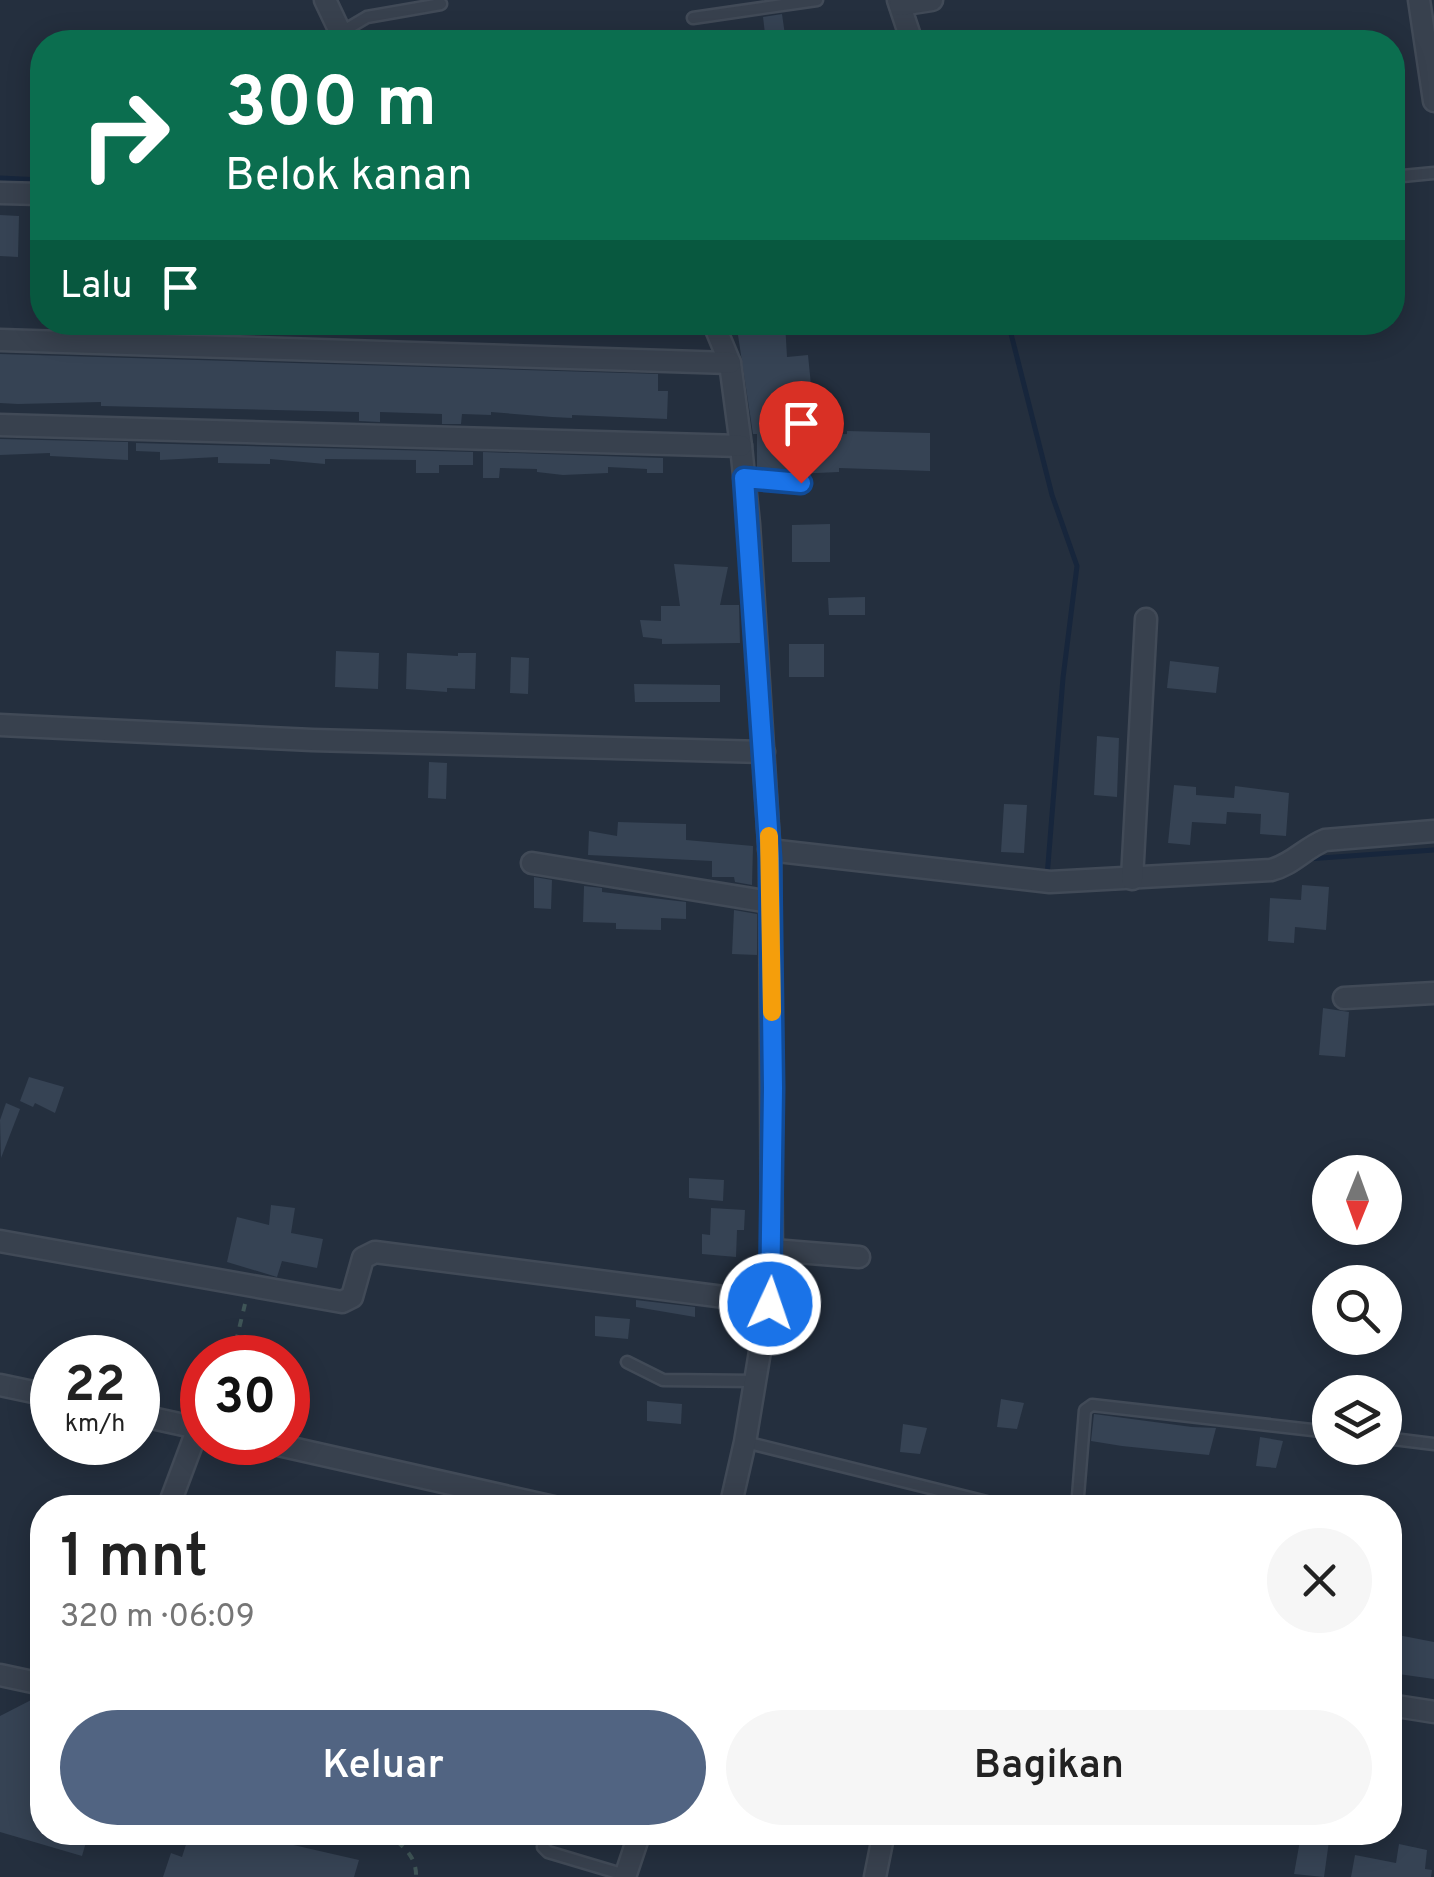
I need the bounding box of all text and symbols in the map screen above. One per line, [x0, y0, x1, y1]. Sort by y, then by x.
text: 300 m [225, 62, 437, 151]
icon: right [60, 70, 190, 200]
text: Belok kanan [225, 149, 473, 206]
icon: arrive [153, 260, 208, 315]
text: Lalu [60, 263, 133, 312]
pin [759, 381, 844, 484]
icon: arrive [774, 396, 829, 451]
north arrow [1312, 1155, 1402, 1245]
map controls [1312, 1155, 1402, 1465]
position arrow [718, 1252, 822, 1356]
button: search [1312, 1265, 1402, 1355]
speed limit sign: 30 [180, 1335, 310, 1465]
text: 22 [64, 1356, 126, 1419]
button: layers [1312, 1375, 1402, 1465]
text: km/h [65, 1409, 125, 1441]
text: 1 mnt [60, 1522, 208, 1598]
button: close [1267, 1528, 1372, 1633]
text: 320 m · 06:09 [60, 1598, 255, 1638]
button: Keluar [60, 1710, 706, 1825]
button: Bagikan [726, 1710, 1372, 1825]

